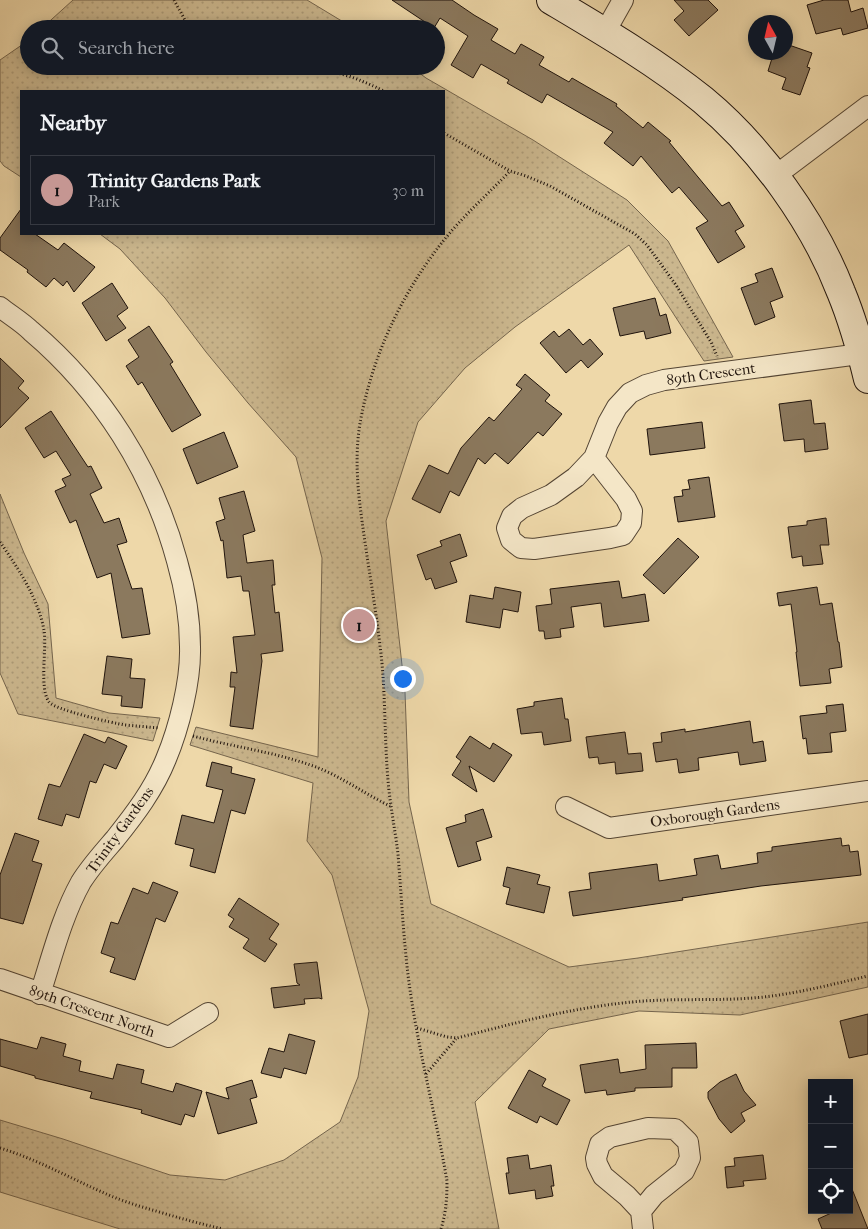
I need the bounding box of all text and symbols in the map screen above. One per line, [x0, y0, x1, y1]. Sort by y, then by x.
north arrow [748, 15, 793, 60]
search box [20, 20, 445, 75]
icon: search [38, 34, 66, 62]
text: Search here [78, 37, 174, 59]
text: Nearby [40, 111, 106, 135]
text: Trinity Gardens Park [88, 170, 260, 192]
text: 1 [54, 181, 60, 200]
text: 30 m [392, 181, 424, 200]
text: Park [88, 192, 120, 211]
street label: 89th Crescent [665, 359, 757, 389]
pin: 1 [343, 606, 375, 644]
your location [390, 666, 416, 692]
street label: Trinity Gardens [82, 783, 158, 877]
street label: Oxborough Gardens [649, 795, 781, 831]
street label: 89th Crescent North [27, 981, 158, 1041]
map controls [808, 1079, 853, 1214]
button: + [808, 1079, 853, 1124]
button: − [808, 1124, 853, 1169]
button: locate [808, 1169, 853, 1214]

